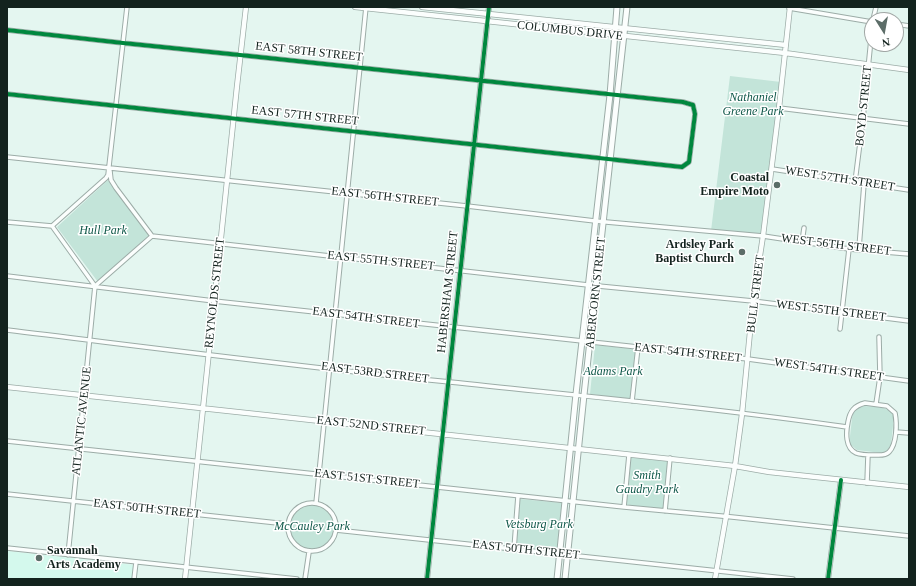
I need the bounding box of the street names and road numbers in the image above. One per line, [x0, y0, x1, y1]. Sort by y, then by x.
street label: COLUMBUS DRIVE [516, 18, 624, 44]
street label: EAST 58TH STREET [255, 39, 363, 65]
street label: BOYD STREET [853, 65, 875, 147]
street label: EAST 57TH STREET [251, 103, 359, 129]
street label: WEST 57TH STREET [784, 163, 896, 195]
street label: EAST 56TH STREET [331, 184, 439, 210]
street label: HABERSHAM STREET [434, 230, 462, 354]
street label: WEST 56TH STREET [780, 231, 892, 259]
street label: ABERCORN STREET [583, 236, 609, 350]
street label: REYNOLDS STREET [202, 237, 228, 349]
street label: EAST 55TH STREET [327, 248, 435, 274]
street label: BULL STREET [744, 254, 768, 334]
street label: WEST 55TH STREET [775, 297, 887, 325]
street label: EAST 54TH STREET [312, 304, 420, 332]
street label: EAST 54TH STREET [634, 340, 742, 366]
street label: WEST 54TH STREET [773, 355, 885, 385]
street label: EAST 53RD STREET [320, 359, 430, 387]
street label: ATLANTIC AVENUE [69, 366, 95, 476]
street label: EAST 52ND STREET [316, 413, 426, 439]
street label: EAST 51ST STREET [314, 466, 420, 492]
street label: EAST 50TH STREET [93, 496, 201, 522]
street label: EAST 50TH STREET [472, 537, 580, 563]

